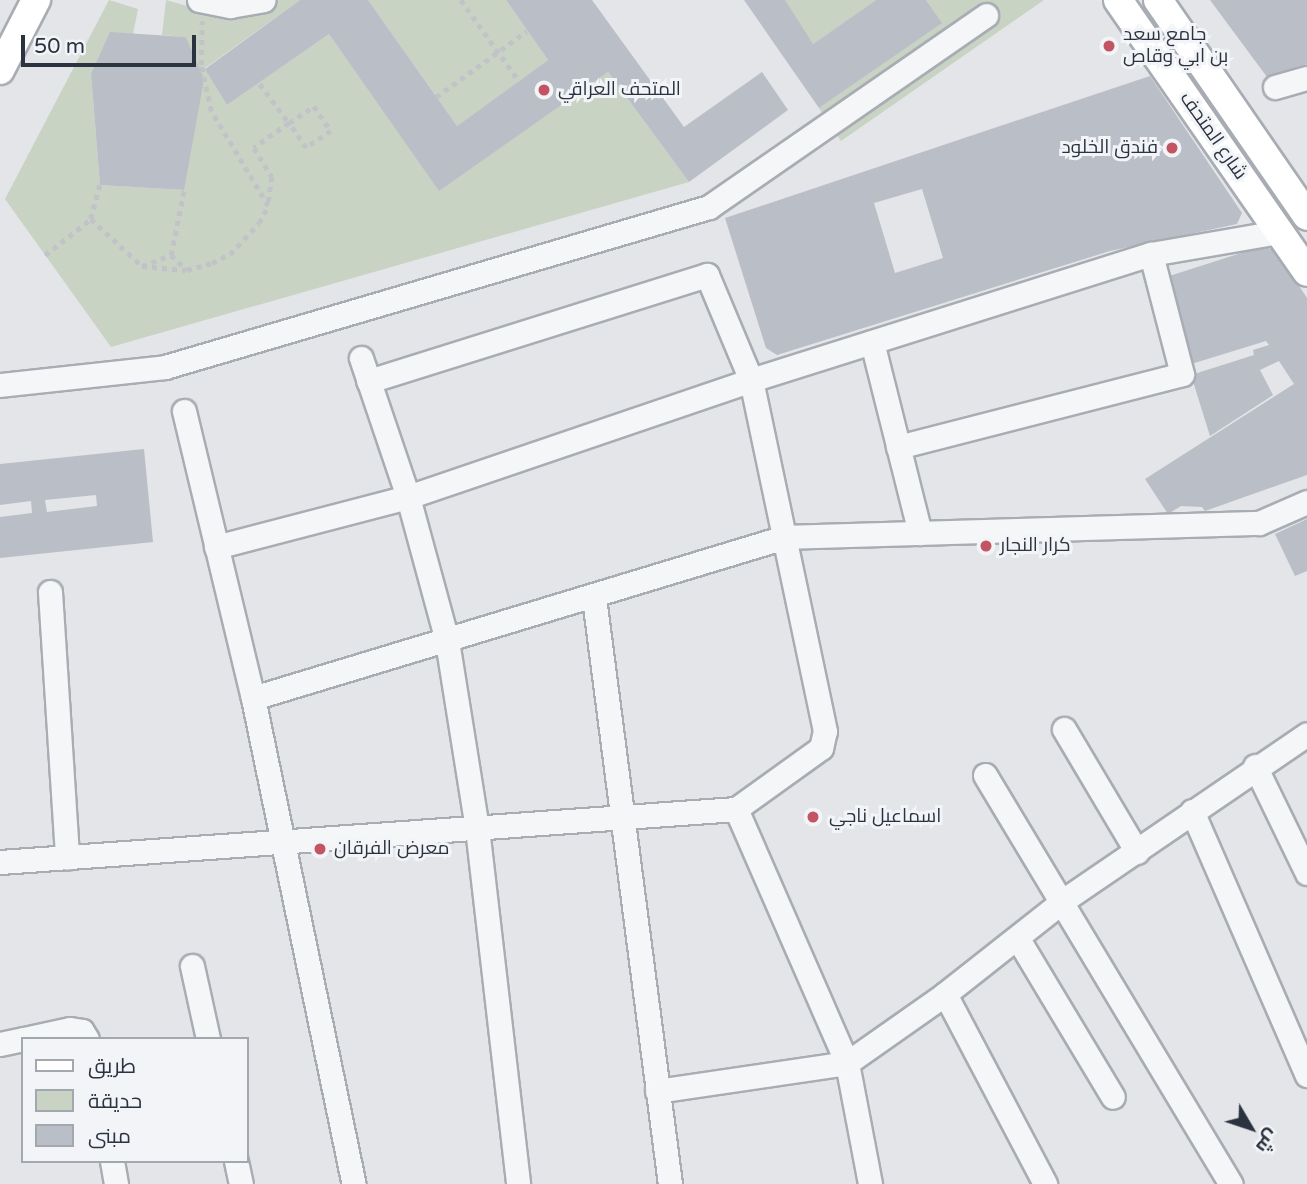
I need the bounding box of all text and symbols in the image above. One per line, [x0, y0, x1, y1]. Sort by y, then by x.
scale bar [24, 21, 200, 65]
place label: جامع سعد بن ابي وقاص [1123, 24, 1228, 68]
text: 50 m [34, 34, 85, 59]
marker: جامع سعد بن ابي وقاص [1101, 38, 1117, 54]
place label: المتحف العراقي [558, 79, 681, 101]
marker: المتحف العراقي [536, 82, 552, 98]
street label: شارع المتحف [1174, 88, 1252, 184]
place label: فندق الخلود [1062, 137, 1158, 159]
marker: فندق الخلود [1164, 140, 1180, 156]
place label: كرار النجار [1000, 535, 1071, 557]
marker: كرار النجار [978, 538, 994, 554]
place label: اسماعيل ناجي [829, 806, 941, 828]
marker: اسماعيل ناجي [803, 807, 823, 827]
place label: معرض الفرقان [334, 838, 450, 860]
marker: معرض الفرقان [312, 841, 328, 857]
legend [21, 1037, 248, 1163]
text: طريق [88, 1054, 136, 1079]
text: حديقة [88, 1089, 142, 1114]
north arrow [1216, 1093, 1286, 1163]
text: مبنى [88, 1124, 131, 1149]
text: ش [1251, 1125, 1284, 1158]

